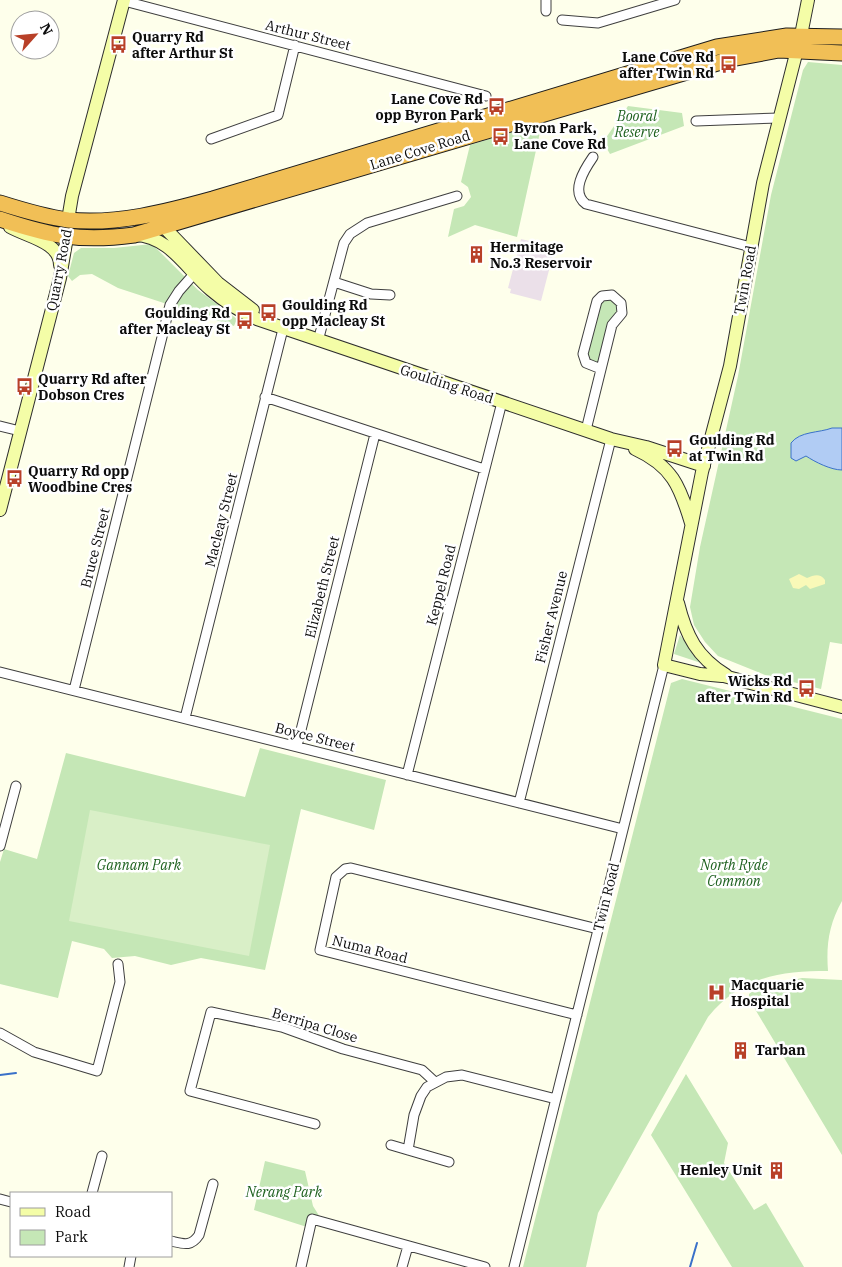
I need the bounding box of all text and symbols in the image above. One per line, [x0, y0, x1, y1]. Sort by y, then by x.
north arrow [10, 10, 60, 60]
street label: Arthur Street [264, 16, 352, 54]
text: N [36, 20, 57, 38]
place label: Quarry Rd after Arthur St [132, 28, 233, 62]
bus stop icon: Quarry Rd after Arthur St [108, 35, 128, 55]
place label: Lane Cove Rd after Twin Rd [619, 48, 714, 82]
bus stop icon: Lane Cove Rd after Twin Rd [718, 55, 738, 75]
place label: Lane Cove Rd opp Byron Park [376, 90, 483, 124]
bus stop icon: Lane Cove Rd opp Byron Park [487, 97, 507, 117]
park label: Booral Reserve [613, 107, 660, 141]
place label: Byron Park, Lane Cove Rd [514, 119, 606, 153]
street label: Lane Cove Road [368, 126, 473, 174]
bus stop icon: Byron Park, Lane Cove Rd [490, 126, 510, 146]
street label: Quarry Road [42, 227, 76, 313]
place label: Hermitage No.3 Reservoir [490, 238, 592, 272]
street label: Twin Road [730, 243, 760, 316]
building icon: Hermitage No.3 Reservoir [466, 245, 486, 265]
place label: Goulding Rd opp Macleay St [282, 296, 385, 330]
bus stop icon: Goulding Rd opp Macleay St [258, 303, 278, 323]
place label: Goulding Rd after Macleay St [120, 304, 230, 338]
bus stop icon: Goulding Rd after Macleay St [234, 311, 254, 331]
street label: Goulding Road [398, 360, 496, 408]
place label: Quarry Rd after Dobson Cres [38, 370, 147, 404]
bus stop icon: Quarry Rd after Dobson Cres [14, 377, 34, 397]
place label: Goulding Rd at Twin Rd [689, 431, 775, 465]
bus stop icon: Goulding Rd at Twin Rd [665, 438, 685, 458]
place label: Quarry Rd opp Woodbine Cres [28, 462, 132, 496]
bus stop icon: Quarry Rd opp Woodbine Cres [4, 469, 24, 489]
street label: Macleay Street [201, 471, 241, 569]
street label: Bruce Street [76, 506, 114, 590]
street label: Elizabeth Street [301, 534, 343, 640]
street label: Keppel Road [422, 542, 460, 627]
street label: Fisher Avenue [531, 569, 571, 665]
place label: Wicks Rd after Twin Rd [697, 672, 792, 706]
bus stop icon: Wicks Rd after Twin Rd [796, 679, 816, 699]
street label: Boyce Street [273, 718, 357, 756]
park label: Gannam Park [97, 856, 182, 874]
park label: North Ryde Common [699, 856, 768, 890]
street label: Twin Road [589, 860, 623, 933]
street label: Numa Road [330, 931, 410, 967]
place label: Macquarie Hospital [731, 976, 804, 1010]
hospital icon: Macquarie Hospital [707, 983, 727, 1003]
street label: Berripa Close [270, 1003, 360, 1047]
building icon: Tarban [731, 1040, 751, 1060]
place label: Tarban [755, 1041, 805, 1059]
building icon: Henley Unit [766, 1160, 786, 1180]
place label: Henley Unit [680, 1161, 762, 1179]
park label: Nerang Park [245, 1183, 323, 1201]
legend [10, 1192, 172, 1257]
text: Road [55, 1202, 91, 1221]
text: Park [55, 1227, 88, 1246]

